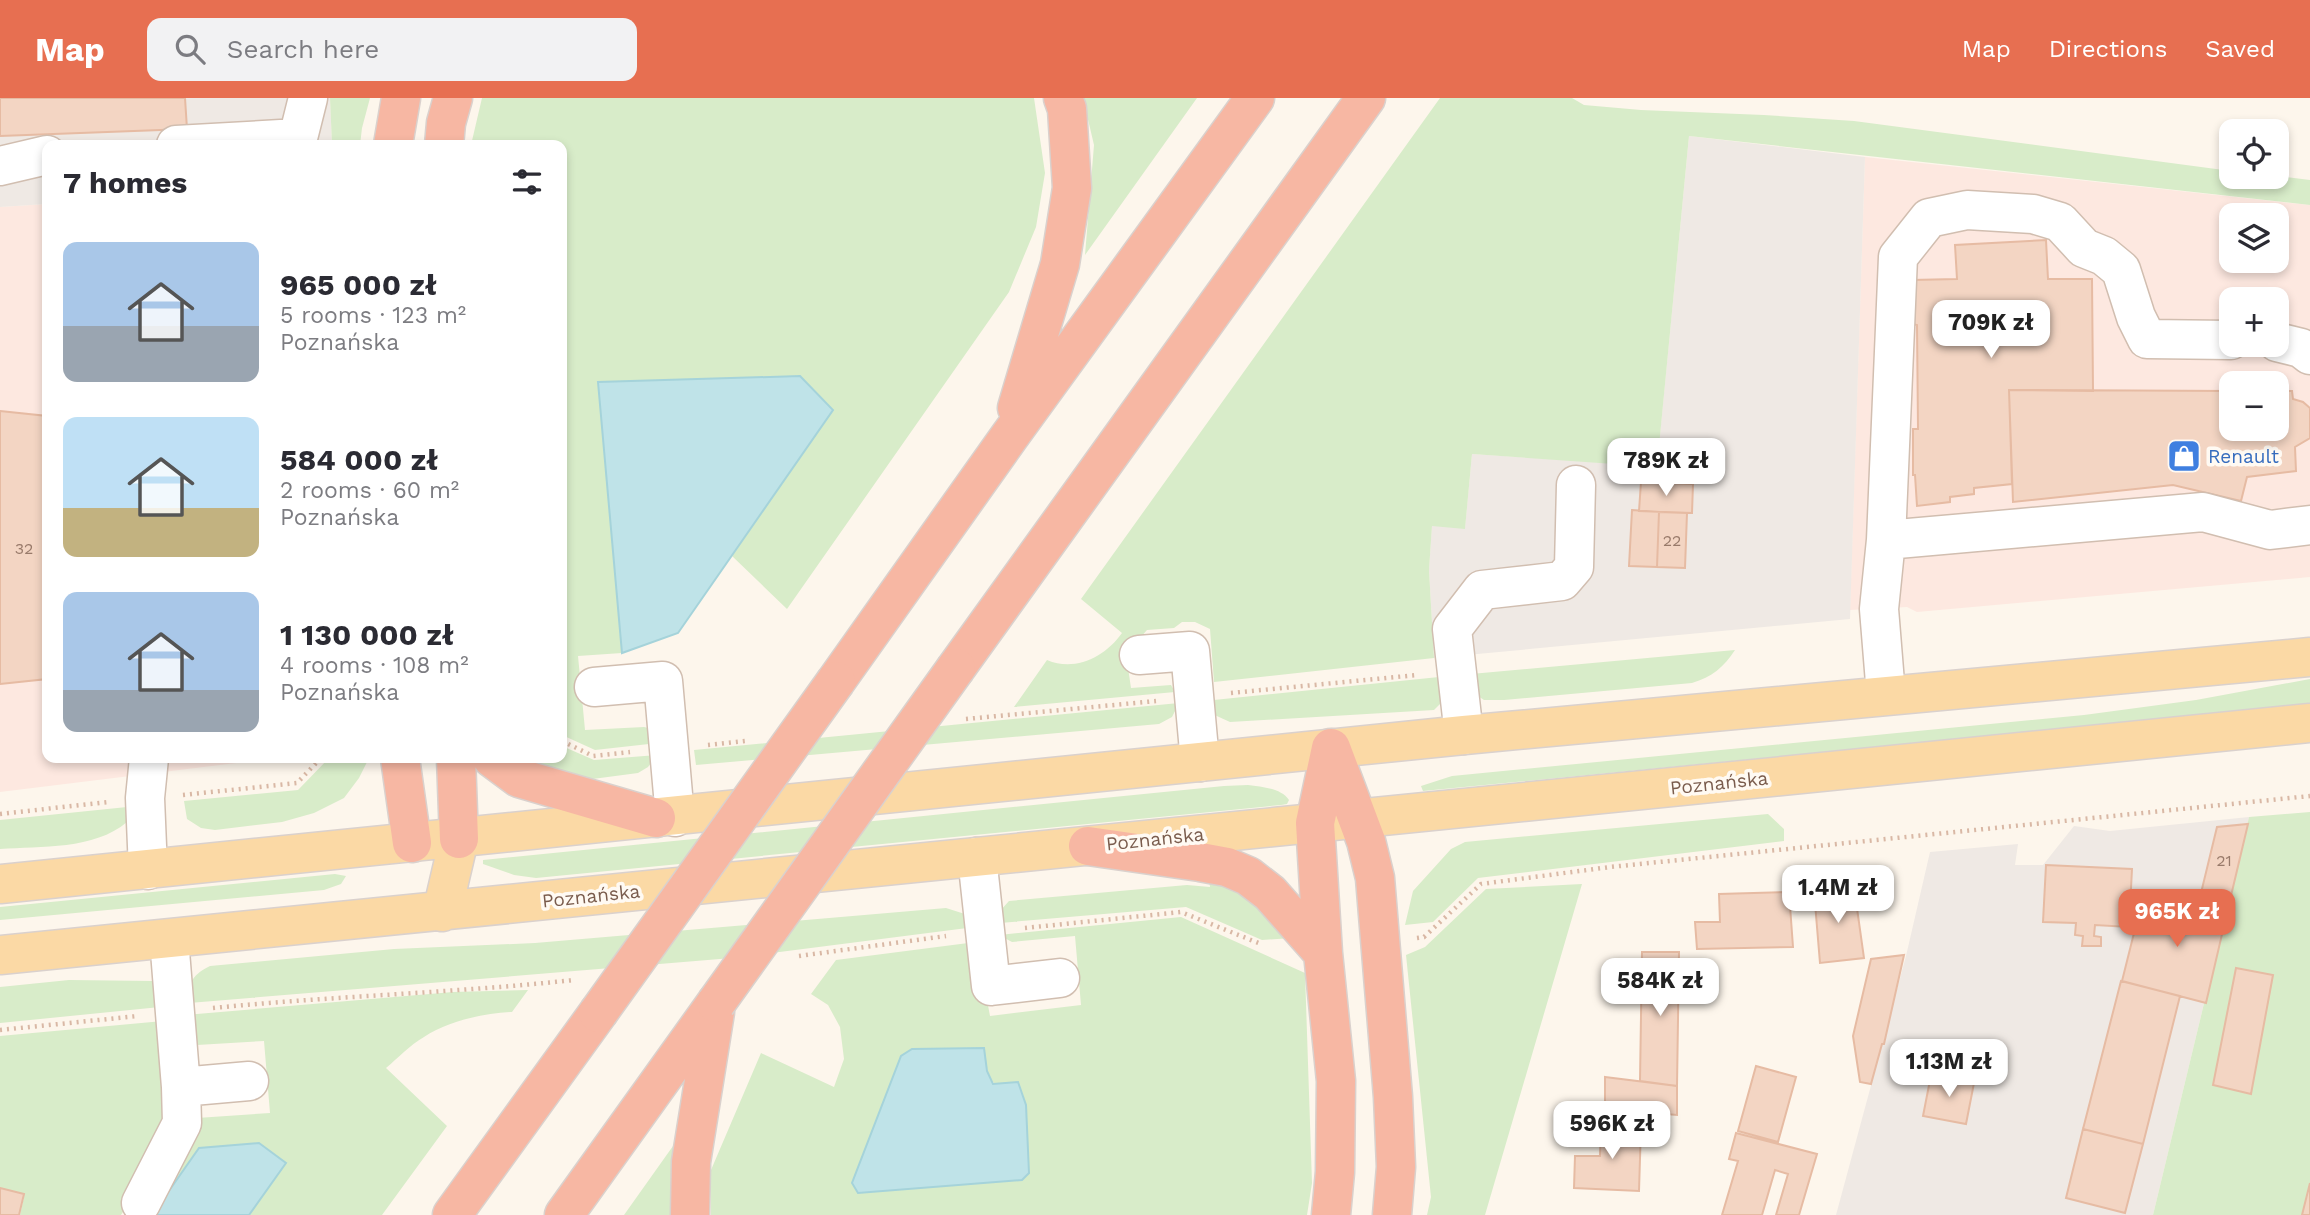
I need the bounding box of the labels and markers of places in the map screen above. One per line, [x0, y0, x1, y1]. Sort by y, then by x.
pin: 709K zł [1926, 300, 2056, 360]
shop icon: Renault [2165, 437, 2203, 475]
pin: 789K zł [1601, 438, 1731, 498]
place label: Renault [2208, 445, 2279, 468]
pin: 1.4M zł [1773, 866, 1903, 925]
pin: 965K zł [2112, 890, 2242, 949]
pin: 584K zł [1595, 958, 1725, 1018]
pin: 1.13M zł [1877, 1040, 2021, 1099]
pin: 596K zł [1547, 1102, 1677, 1161]

